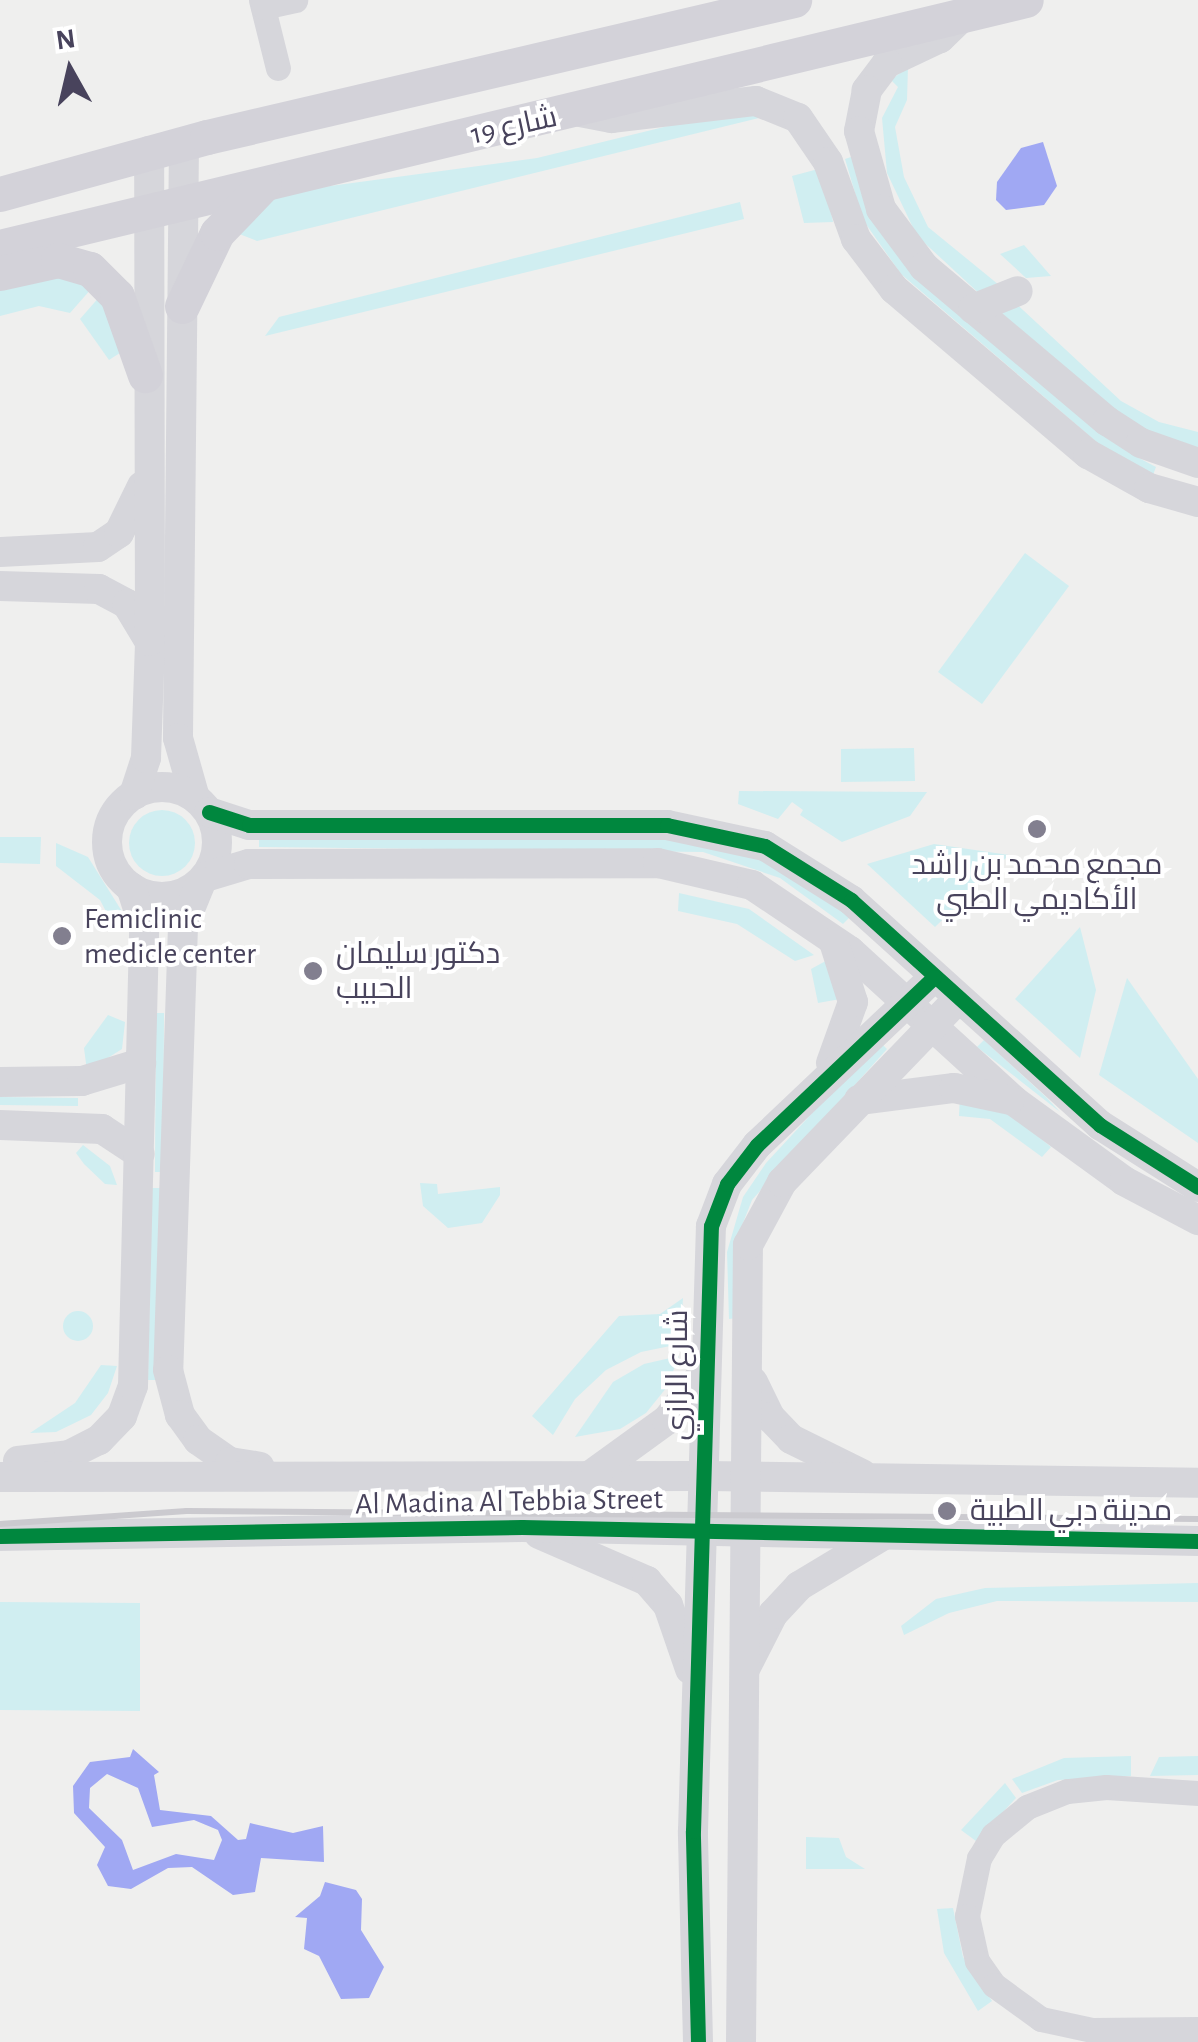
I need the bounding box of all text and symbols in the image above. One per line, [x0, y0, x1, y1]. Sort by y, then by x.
north arrow [20, 20, 120, 120]
text: N [54, 25, 77, 56]
street label: شارع 19 [467, 99, 561, 153]
marker: مجمع محمد بن راشد الأكاديمي الطبي [1024, 816, 1050, 842]
place label: مجمع محمد بن راشد الأكاديمي الطبي [912, 847, 1162, 918]
place label: Femiclinic medicle center [84, 901, 256, 972]
marker: Femiclinic medicle center [49, 923, 75, 949]
place label: دكتور سليمان الحبيب [336, 936, 500, 1006]
marker: دكتور سليمان الحبيب [300, 958, 326, 984]
street label: شارع الرازي [660, 1309, 696, 1441]
street label: Al Madina Al Tebbia Street [355, 1481, 663, 1523]
place label: مدينة دبي الطبية [970, 1493, 1172, 1529]
marker: مدينة دبي الطبية [934, 1498, 960, 1524]

